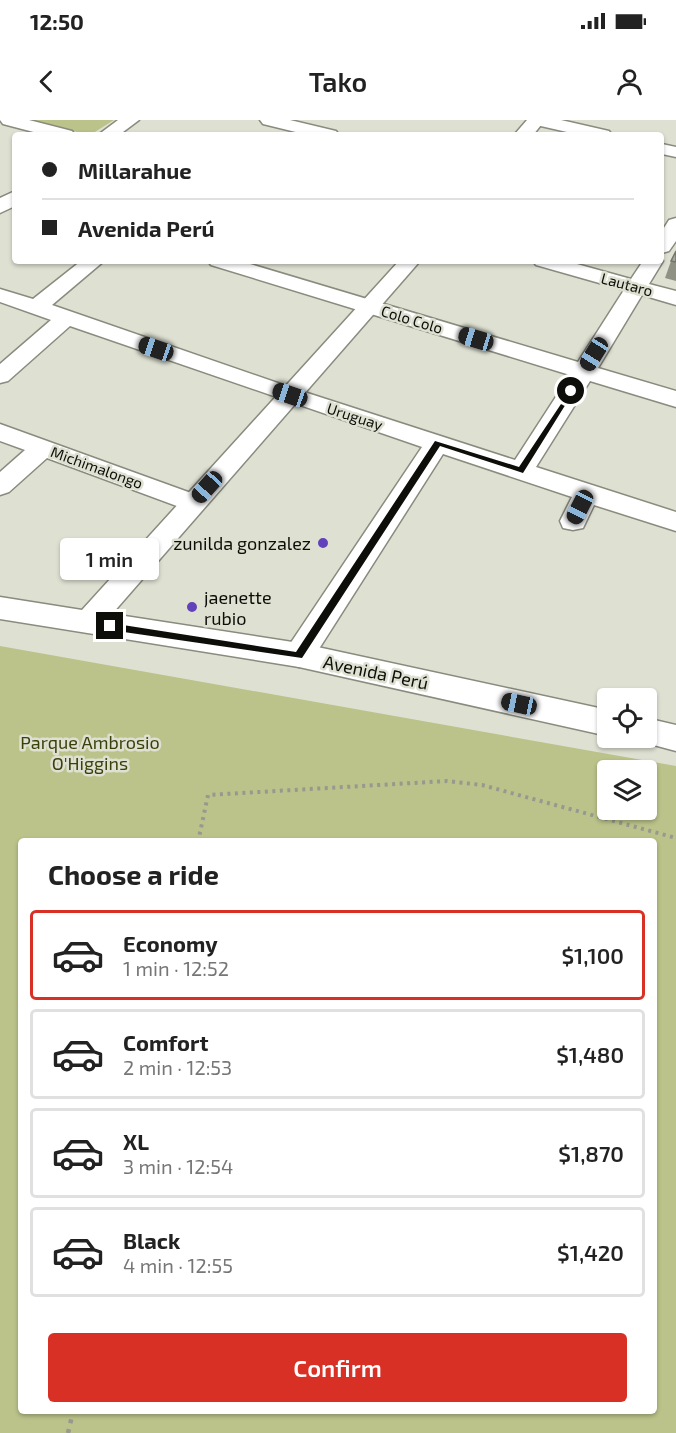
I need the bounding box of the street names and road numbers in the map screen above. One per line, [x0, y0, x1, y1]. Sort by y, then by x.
street label: Lautaro [599, 268, 655, 300]
street label: Colo Colo [379, 301, 445, 337]
street label: Uruguay [325, 399, 385, 433]
street label: Michimalongo [49, 442, 145, 492]
street label: Avenida Perú [322, 650, 430, 694]

